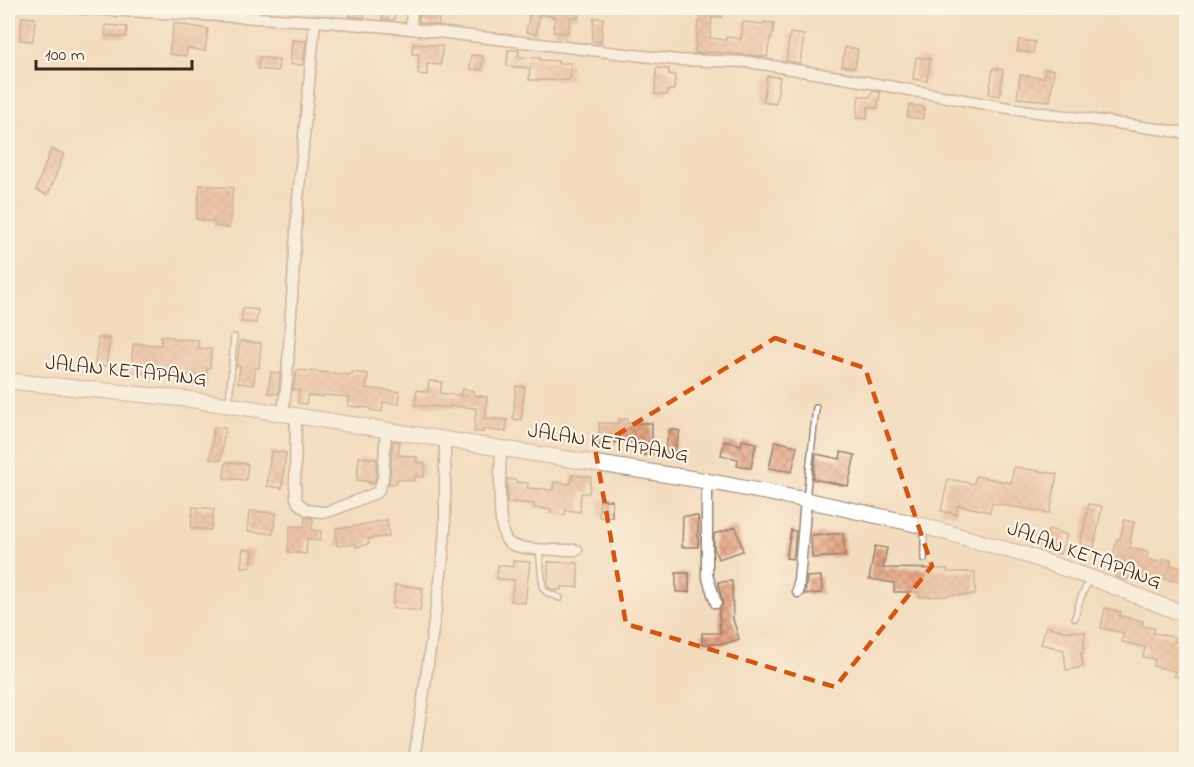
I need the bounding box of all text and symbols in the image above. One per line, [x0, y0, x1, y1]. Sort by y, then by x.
scale bar [36, 33, 192, 71]
text: 100 m [45, 43, 85, 69]
street label: JALAN KETAPANG [44, 349, 208, 395]
street label: JALAN KETAPANG [525, 416, 691, 472]
street label: JALAN KETAPANG [1003, 514, 1165, 598]

